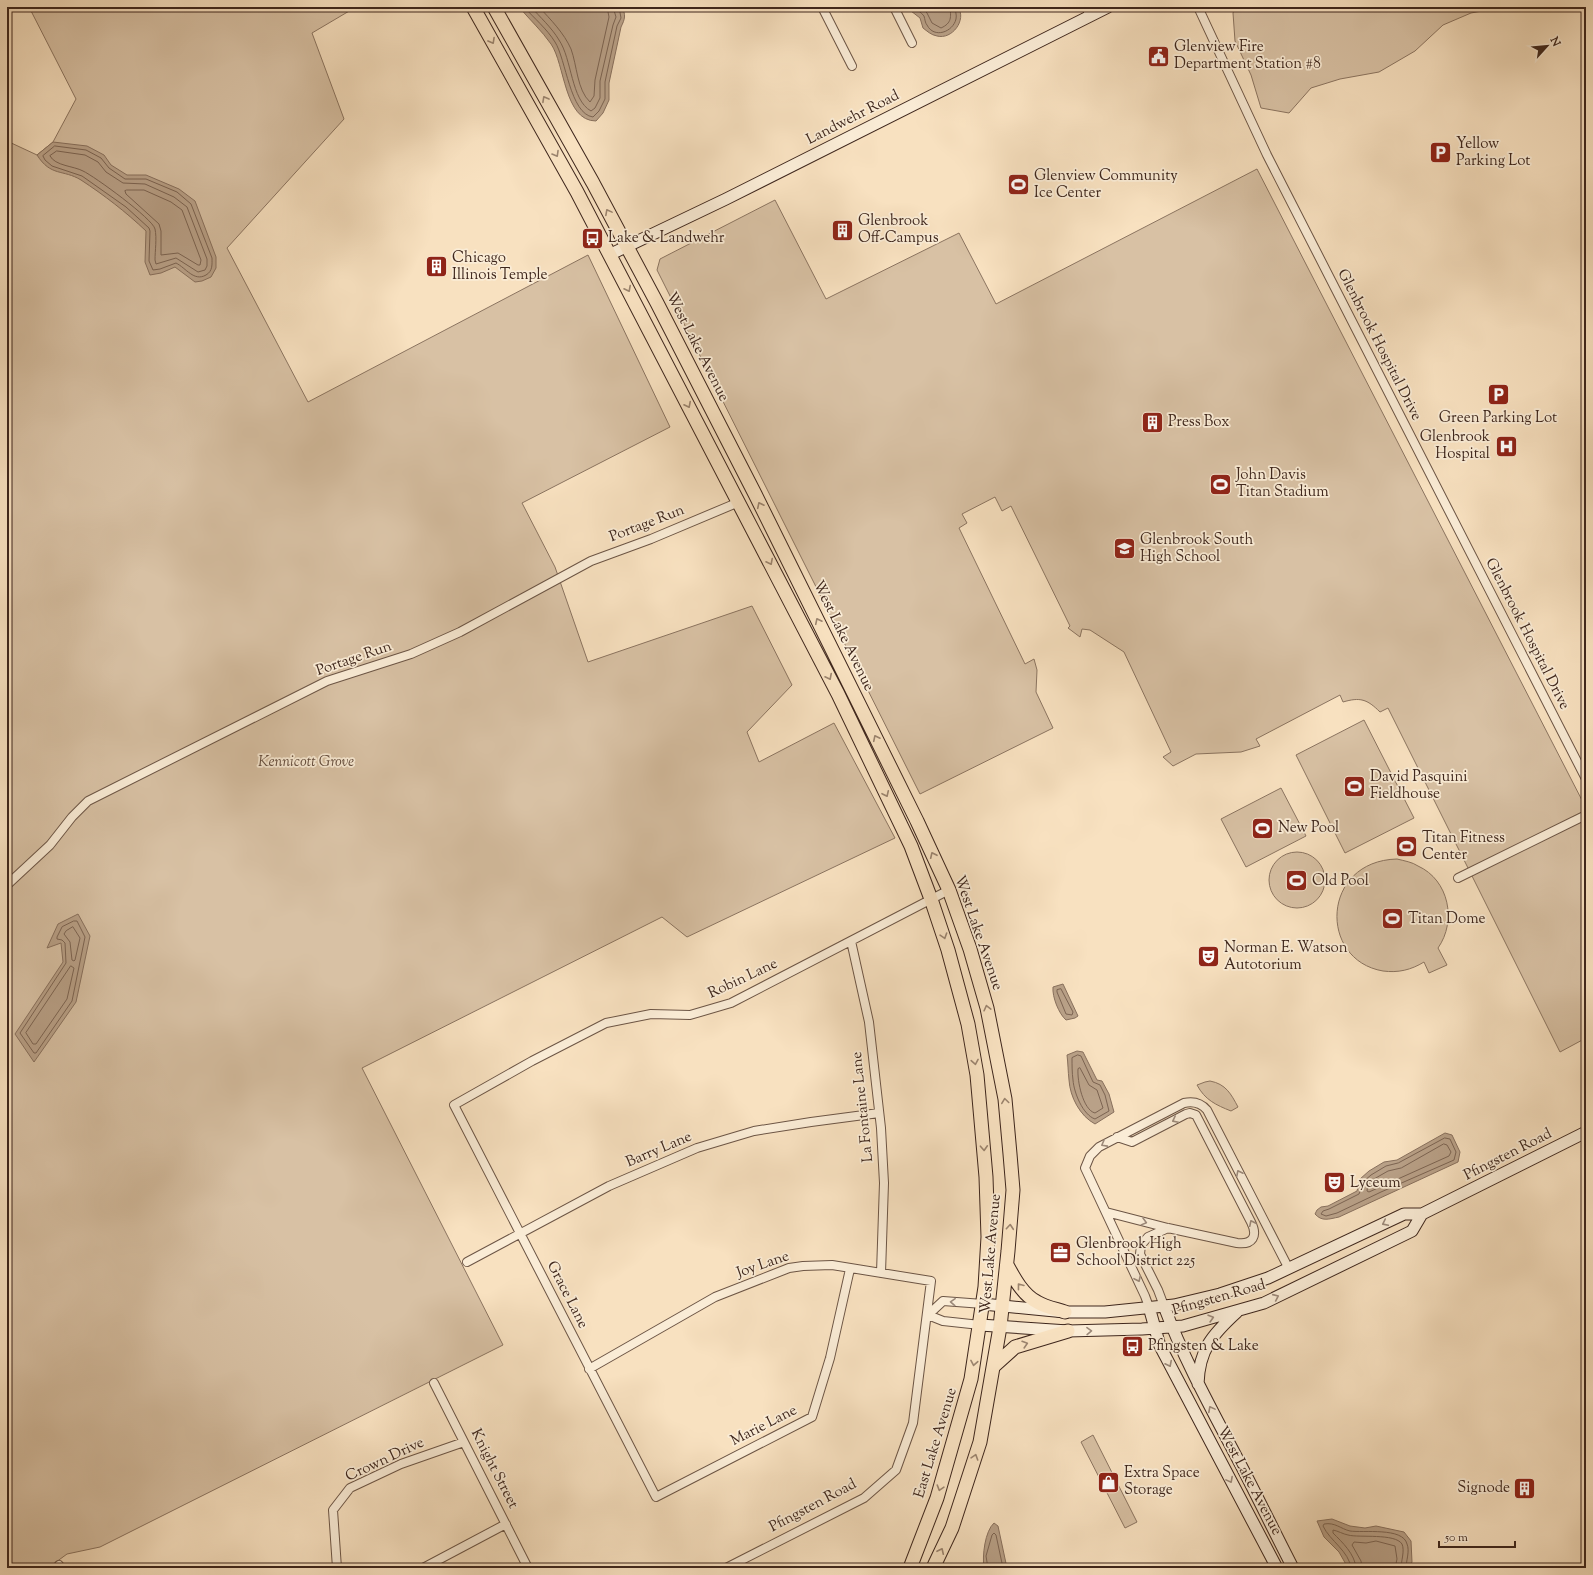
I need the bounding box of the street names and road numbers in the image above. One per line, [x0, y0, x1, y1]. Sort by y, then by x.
street label: Landwehr Road [803, 85, 904, 150]
street label: Glenbrook Hospital Drive [1332, 266, 1426, 424]
street label: West Lake Avenue [660, 289, 734, 405]
street label: Portage Run [606, 500, 688, 548]
street label: Glenbrook Hospital Drive [1480, 555, 1574, 713]
street label: West Lake Avenue [807, 577, 879, 695]
street label: Portage Run [313, 636, 395, 682]
street label: West Lake Avenue [948, 873, 1008, 993]
street label: Robin Lane [705, 954, 781, 1004]
street label: La Fontaine Lane [847, 1051, 879, 1163]
street label: Pfingsten Road [1460, 1124, 1556, 1186]
street label: Barry Lane [623, 1127, 695, 1173]
street label: West Lake Avenue [975, 1193, 1007, 1315]
street label: Joy Lane [733, 1246, 792, 1284]
street label: Grace Lane [541, 1258, 593, 1332]
street label: Pfingsten Road [1170, 1275, 1269, 1321]
street label: East Lake Avenue [909, 1385, 963, 1501]
street label: Marie Lane [727, 1400, 801, 1452]
street label: West Lake Avenue [1211, 1423, 1287, 1539]
street label: Knight Street [465, 1425, 523, 1513]
street label: Crown Drive [342, 1433, 428, 1487]
street label: Pfingsten Road [766, 1474, 861, 1538]

